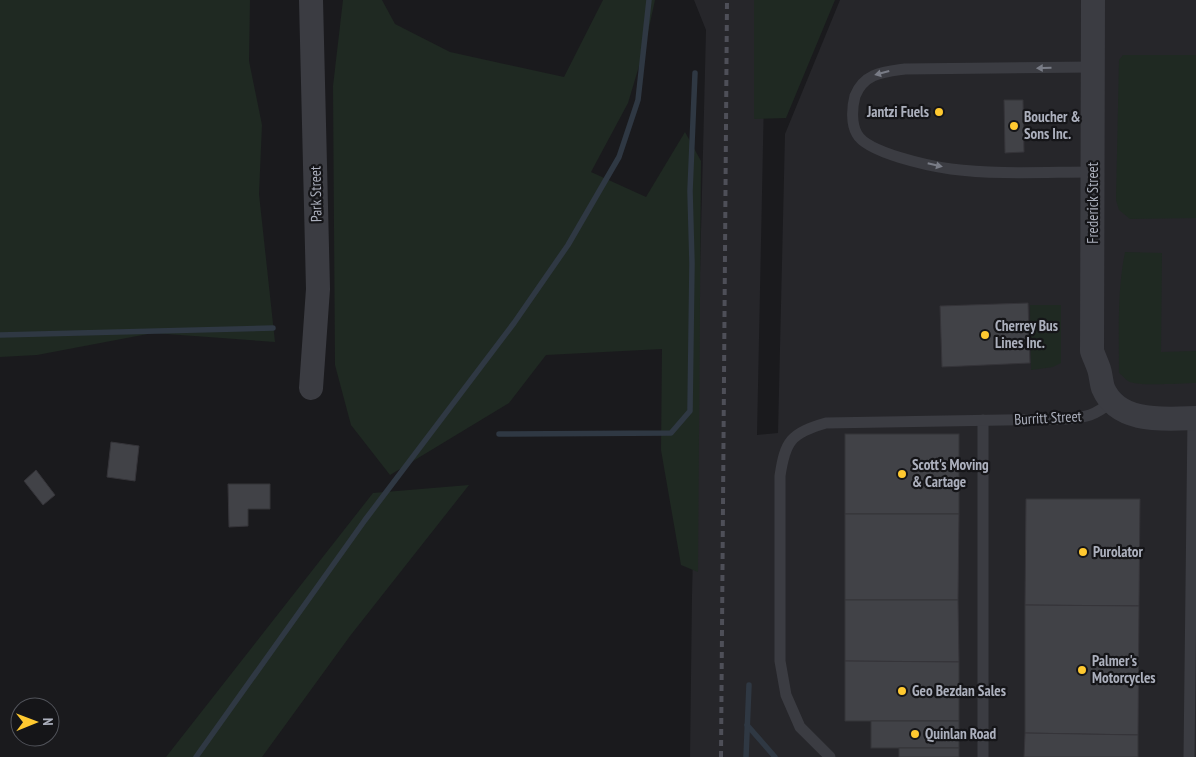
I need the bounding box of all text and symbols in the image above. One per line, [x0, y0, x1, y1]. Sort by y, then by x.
one-way arrow [1036, 64, 1052, 72]
one-way arrow [875, 69, 890, 77]
place label: Jantzi Fuels [866, 102, 929, 121]
marker: Jantzi Fuels [933, 106, 945, 118]
place label: Boucher & Sons Inc. [1024, 107, 1081, 143]
marker: Boucher & Sons Inc. [1008, 120, 1020, 132]
one-way arrow [927, 161, 942, 169]
street label: Frederick Street [1083, 162, 1102, 244]
street label: Park Street [306, 166, 325, 222]
place label: Cherrey Bus Lines Inc. [995, 316, 1058, 352]
marker: Cherrey Bus Lines Inc. [979, 329, 991, 341]
street label: Burritt Street [1014, 406, 1082, 429]
place label: Scott's Moving & Cartage [912, 455, 989, 491]
marker: Scott's Moving & Cartage [896, 468, 908, 480]
place label: Purolator [1093, 542, 1143, 561]
marker: Purolator [1077, 546, 1089, 558]
place label: Palmer's Motorcycles [1092, 651, 1156, 687]
marker: Palmer's Motorcycles [1076, 664, 1088, 676]
place label: Geo Bezdan Sales [912, 681, 1006, 700]
marker: Geo Bezdan Sales [896, 685, 908, 697]
north arrow [10, 697, 60, 747]
text: N [39, 718, 57, 726]
place label: Quinlan Road [925, 724, 997, 743]
marker: Quinlan Road [909, 728, 921, 740]

